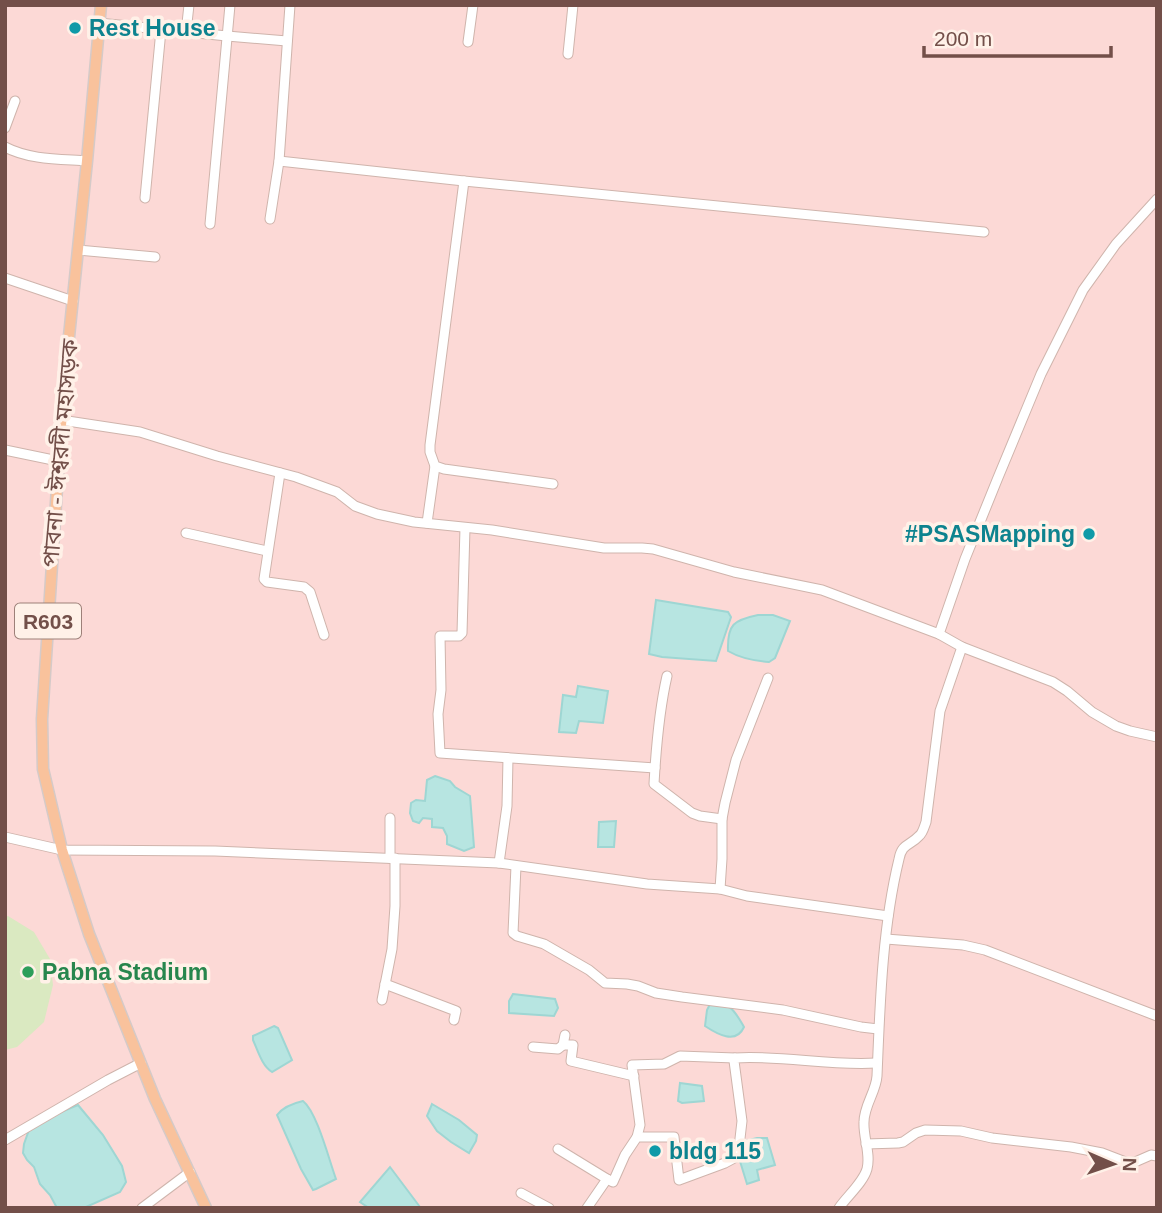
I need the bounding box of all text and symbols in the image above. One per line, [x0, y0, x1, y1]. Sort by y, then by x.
scale bar [924, 14, 1111, 58]
place label: Rest House [89, 15, 216, 41]
marker: Rest House [67, 20, 83, 36]
text: 200 m [934, 27, 992, 50]
street label: পাবনা - ঈশ্বরদী মহাসড়ক [37, 337, 83, 568]
place label: #PSASMapping [905, 521, 1075, 547]
marker: #PSASMapping [1081, 526, 1097, 542]
road number: R603 [15, 604, 81, 638]
place label: Pabna Stadium [42, 959, 208, 985]
marker: Pabna Stadium [20, 964, 36, 980]
north arrow [1078, 1129, 1148, 1199]
place label: bldg 115 [669, 1138, 761, 1164]
marker: bldg 115 [647, 1143, 663, 1159]
text: N [1119, 1157, 1140, 1172]

